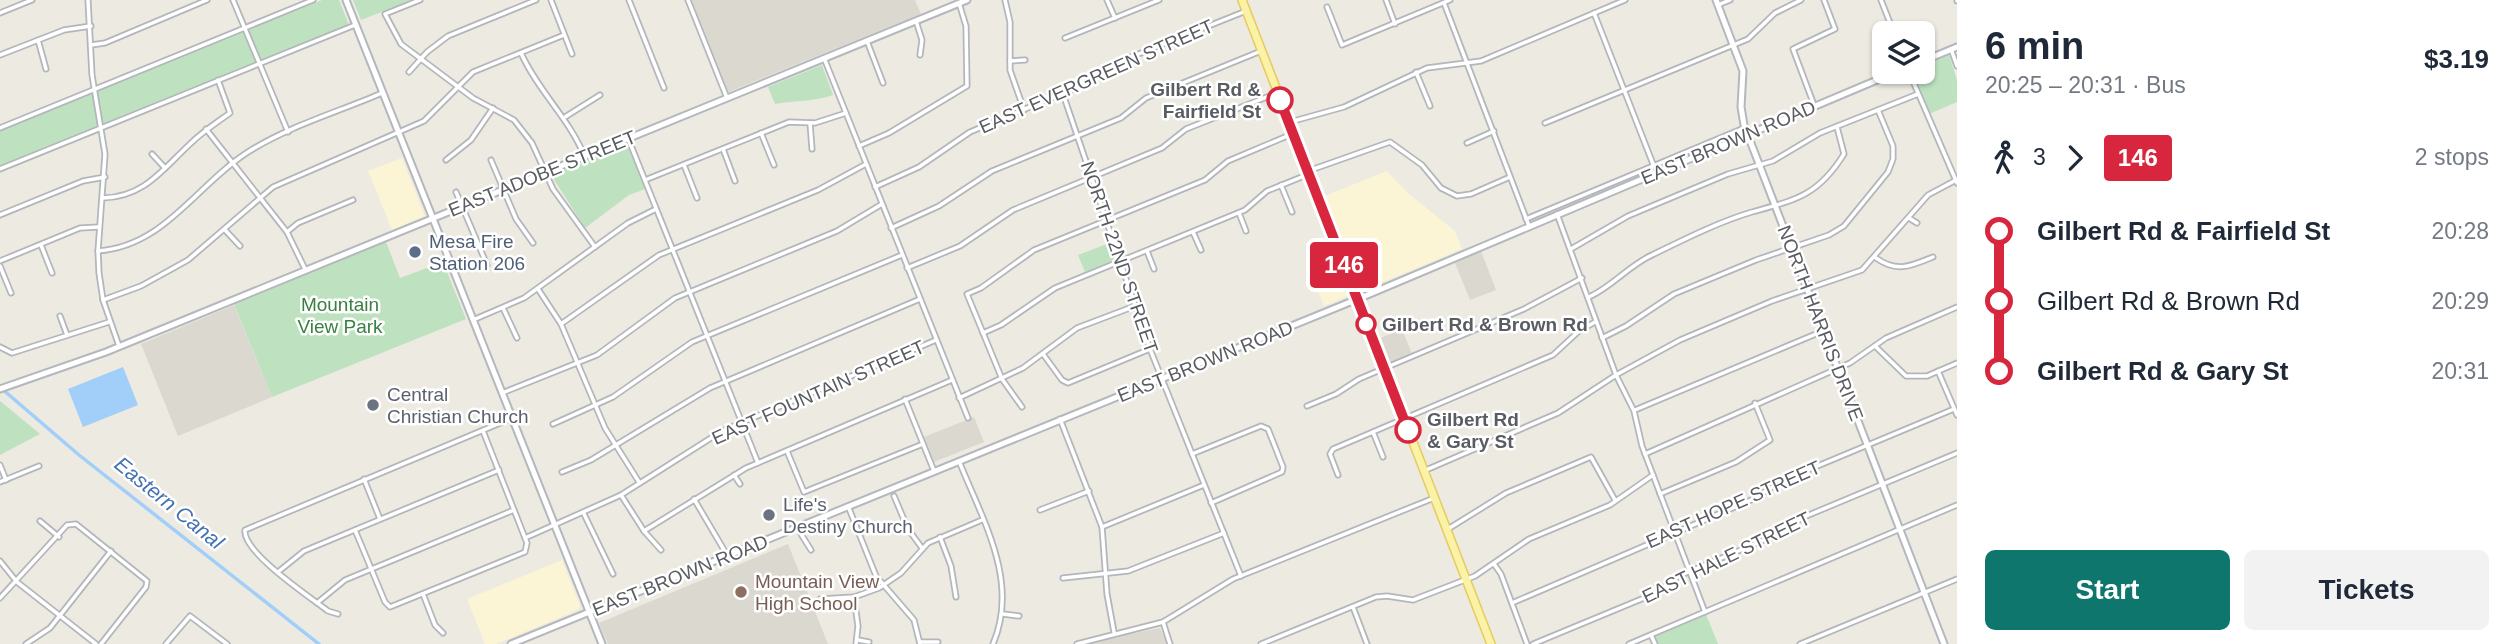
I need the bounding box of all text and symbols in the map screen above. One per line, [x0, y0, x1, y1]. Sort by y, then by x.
street label: EAST EVERGREEN STREET [976, 15, 1217, 138]
map controls [1872, 21, 1935, 84]
button: layers [1872, 21, 1935, 84]
text: 6 min [1985, 25, 2084, 67]
text: $3.19 [2424, 44, 2489, 74]
text: 20:25 – 20:31 · Bus [1985, 72, 2186, 98]
place label: Gilbert Rd & Fairfield St [1150, 79, 1262, 122]
marker: Gilbert Rd & Fairfield St [1267, 87, 1293, 113]
street label: EAST BROWN ROAD [1638, 96, 1819, 189]
street label: EAST ADOBE STREET [445, 126, 639, 221]
icon: walk [1985, 139, 2023, 177]
icon: forward [2056, 139, 2094, 177]
text: 3 [2033, 144, 2046, 170]
text: 146 [2118, 144, 2158, 171]
text: 2 stops [2415, 144, 2489, 170]
street label: NORTH 22ND STREET [1077, 159, 1162, 356]
text: Gilbert Rd & Fairfield St [2037, 216, 2330, 246]
text: 20:28 [2431, 218, 2489, 244]
street label: NORTH HARRIS DRIVE [1774, 222, 1868, 424]
place label: Mesa Fire Station 206 [429, 231, 525, 274]
line badge: 146 [1304, 242, 1384, 288]
marker: Mesa Fire Station 206 [407, 244, 423, 260]
text: 146 [1324, 251, 1364, 278]
text: Gilbert Rd & Brown Rd [2037, 286, 2300, 316]
text: 20:29 [2431, 288, 2489, 314]
park label: Mountain View Park [297, 294, 383, 337]
marker: Gilbert Rd & Brown Rd [1356, 314, 1376, 334]
place label: Gilbert Rd & Brown Rd [1382, 314, 1588, 335]
street label: EAST BROWN ROAD [1114, 317, 1296, 406]
street label: EAST FOUNTAIN STREET [709, 336, 928, 449]
text: Gilbert Rd & Gary St [2037, 356, 2288, 386]
text: 20:31 [2431, 358, 2489, 384]
place label: Central Christian Church [387, 384, 529, 427]
marker: Central Christian Church [365, 397, 381, 413]
place label: Gilbert Rd & Gary St [1427, 409, 1519, 452]
marker: Gilbert Rd & Gary St [1395, 417, 1421, 443]
water label: Eastern Canal [110, 452, 229, 554]
street label: EAST HOPE STREET [1643, 456, 1824, 552]
place label: Life's Destiny Church [783, 494, 913, 537]
marker: Life's Destiny Church [761, 507, 777, 523]
street label: EAST HALE STREET [1639, 507, 1814, 607]
street label: EAST BROWN ROAD [589, 531, 771, 620]
button: Start [1985, 550, 2230, 630]
button: Tickets [2244, 550, 2489, 630]
place label: Mountain View High School [755, 571, 880, 614]
marker: Mountain View High School [733, 584, 749, 600]

